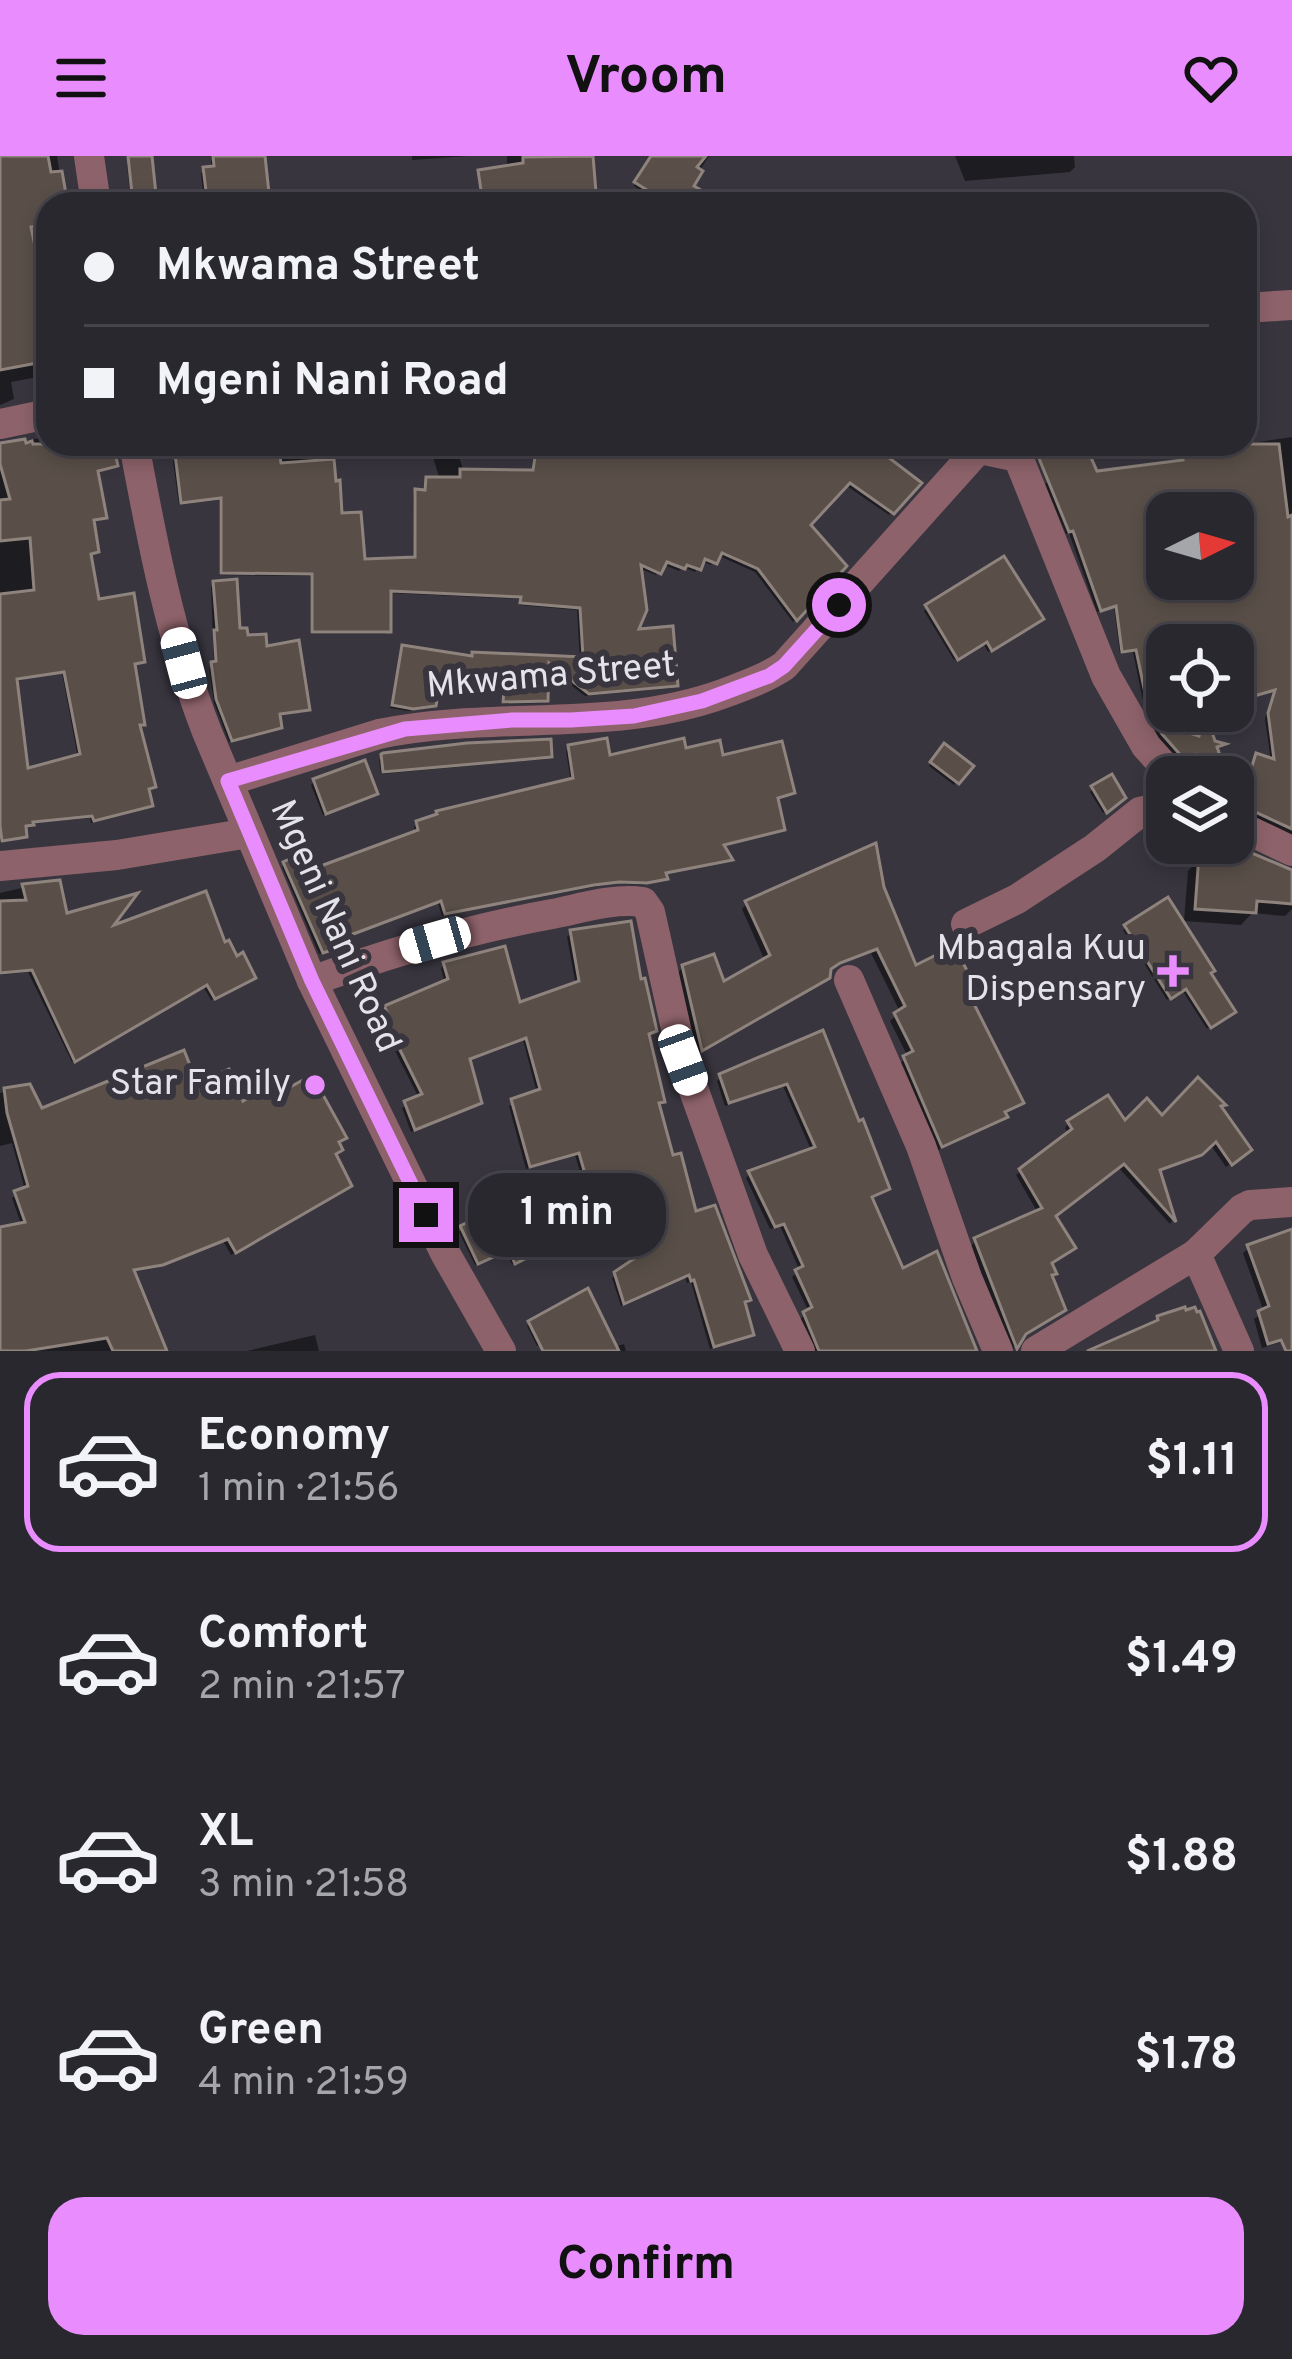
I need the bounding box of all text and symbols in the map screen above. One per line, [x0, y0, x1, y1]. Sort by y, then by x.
text: Vroom [565, 44, 727, 113]
icon: menu [48, 45, 114, 111]
icon: heart [1178, 45, 1244, 111]
text: Mkwama Street [156, 239, 480, 296]
text: Mgeni Nani Road [156, 354, 509, 411]
north arrow [1146, 492, 1254, 600]
map controls [1146, 492, 1254, 864]
route start [812, 578, 866, 632]
car [157, 624, 211, 702]
button: locate [1146, 624, 1254, 732]
street label: Mkwama Street [425, 643, 677, 711]
button: layers [1146, 756, 1254, 864]
street label: Mgeni Nani Road [258, 794, 410, 1060]
car [395, 913, 475, 967]
place label: Mbagala Kuu Dispensary [936, 927, 1146, 1014]
marker: Mbagala Kuu Dispensary [1157, 955, 1189, 987]
car [654, 1020, 712, 1100]
place label: Star Family [110, 1062, 291, 1108]
marker: Star Family [302, 1072, 328, 1098]
callout: 1 min [468, 1173, 666, 1257]
route end [399, 1188, 453, 1242]
text: 1 min [520, 1190, 614, 1239]
icon: car [54, 1408, 162, 1516]
text: Economy [198, 1409, 390, 1466]
text: $1.11 [1146, 1434, 1238, 1491]
text: 1 min · 21:56 [198, 1466, 400, 1515]
icon: car [54, 1606, 162, 1714]
text: Comfort [198, 1607, 368, 1664]
text: $1.49 [1125, 1632, 1238, 1689]
text: 2 min · 21:57 [198, 1664, 406, 1713]
icon: car [54, 1804, 162, 1912]
text: XL [198, 1805, 253, 1862]
text: $1.88 [1125, 1830, 1238, 1887]
text: 3 min · 21:58 [198, 1862, 409, 1911]
icon: car [54, 2002, 162, 2110]
text: Green [198, 2003, 324, 2060]
text: $1.78 [1134, 2028, 1238, 2085]
text: 4 min · 21:59 [198, 2060, 409, 2109]
button: Confirm [48, 2197, 1244, 2335]

